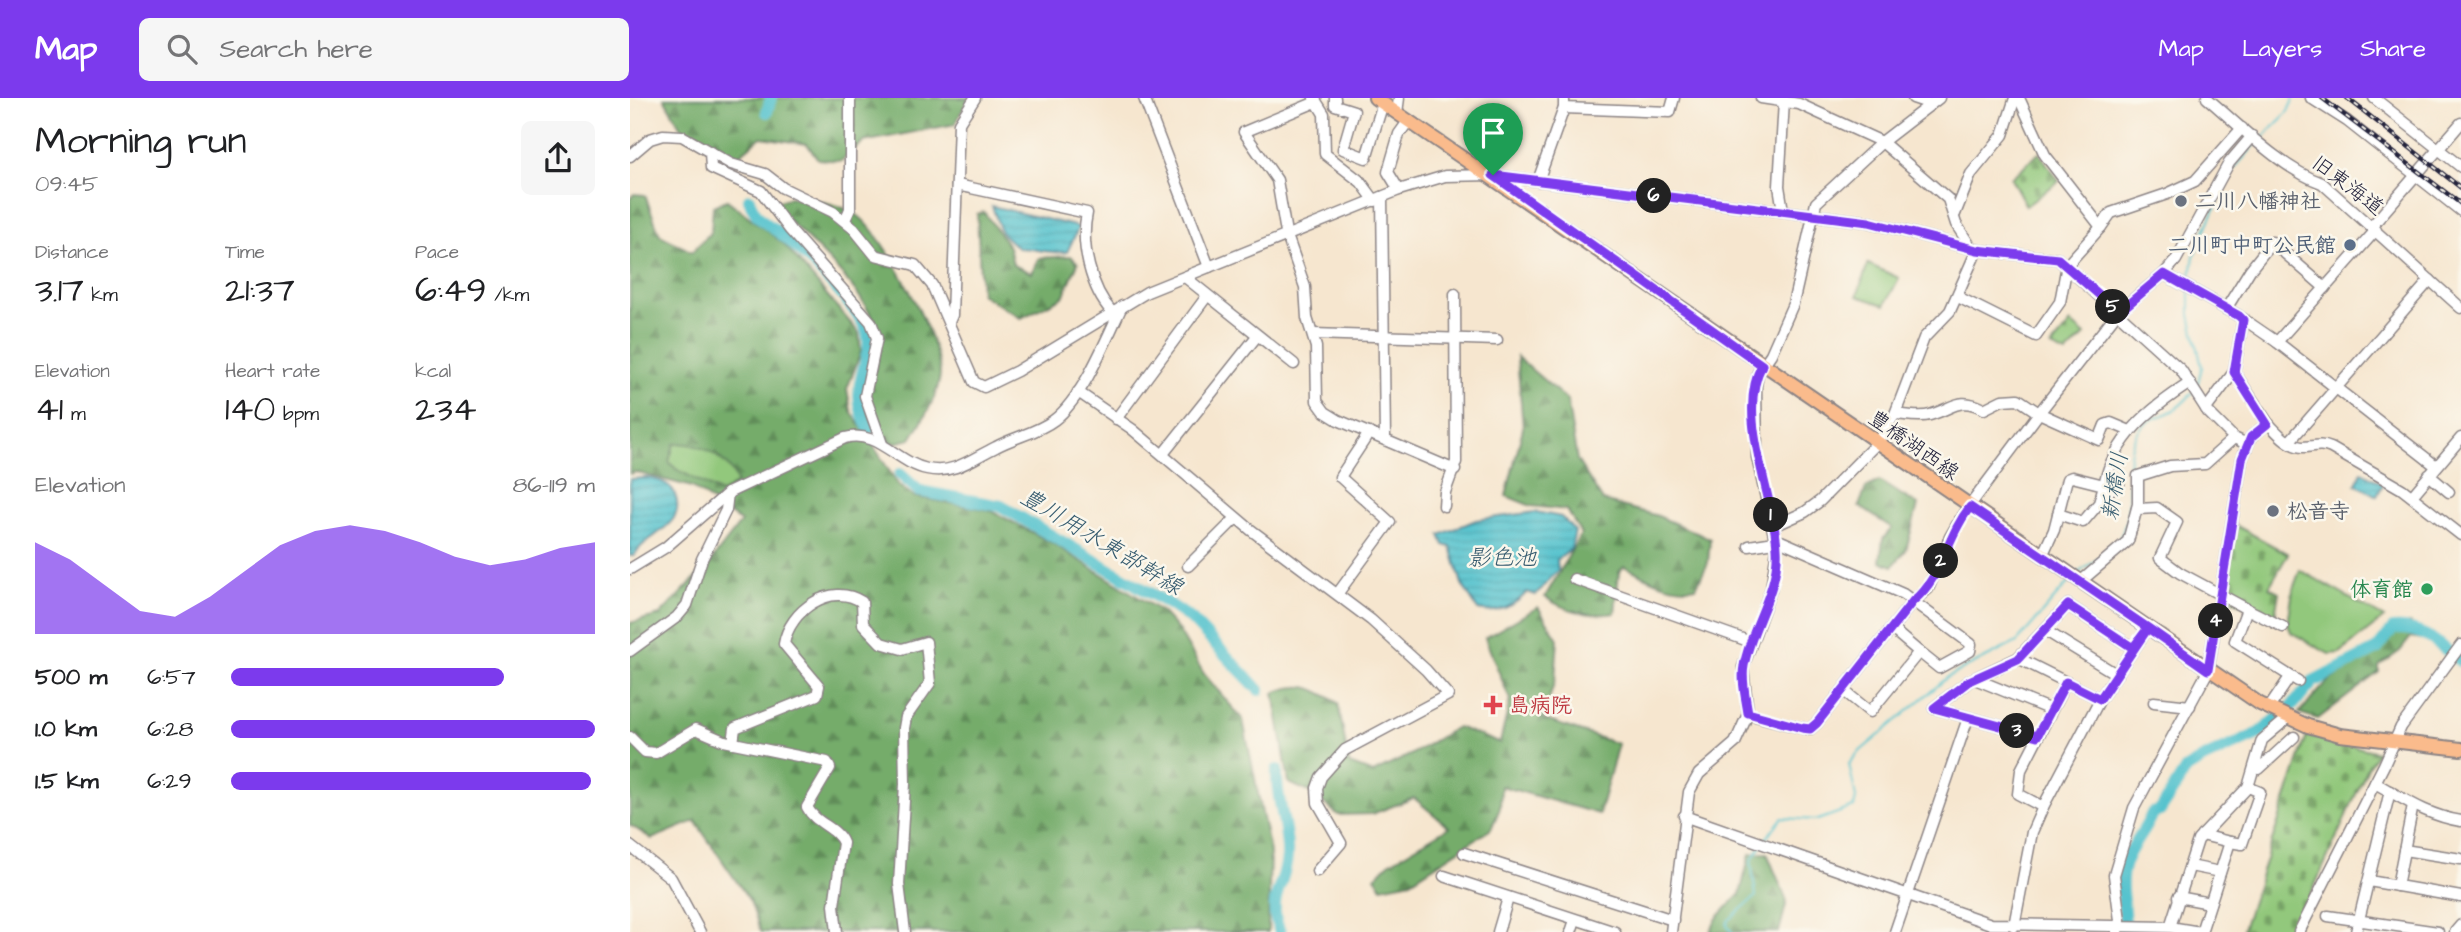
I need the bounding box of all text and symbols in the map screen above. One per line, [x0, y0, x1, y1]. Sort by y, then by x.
search box [139, 18, 629, 81]
text: Map [35, 26, 97, 72]
icon: search [163, 30, 201, 68]
text: Search here [219, 31, 373, 67]
text: Map [2159, 32, 2204, 66]
text: Layers [2242, 32, 2322, 66]
text: Share [2360, 32, 2426, 66]
pin [1463, 103, 1523, 175]
icon: arrive [1474, 114, 1512, 152]
text: Morning run [35, 116, 247, 168]
button: share [521, 121, 595, 195]
street label: 旧東海道 [2305, 149, 2390, 222]
text: 09:45 [35, 168, 98, 200]
pin: 6 [1636, 178, 1672, 214]
text: 6 [1648, 182, 1659, 209]
place label: 二川八幡神社 [2195, 187, 2321, 216]
marker: 二川八幡神社 [2173, 193, 2189, 209]
place label: 二川町中町公民館 [2168, 231, 2336, 260]
marker: 二川町中町公民館 [2342, 237, 2358, 253]
text: Distance [35, 239, 109, 266]
text: Time [225, 239, 265, 266]
text: Pace [415, 239, 459, 266]
text: 3.17 [35, 266, 84, 315]
text: 21:37 [225, 266, 295, 315]
text: 6:49 [415, 266, 487, 315]
text: km [84, 282, 118, 309]
text: /km [487, 282, 529, 309]
pin: 5 [2096, 290, 2130, 325]
text: 5 [2106, 293, 2119, 320]
text: Elevation [35, 358, 110, 385]
text: Heart rate [225, 358, 320, 385]
text: kcal [415, 358, 451, 385]
text: 41 [35, 385, 63, 434]
text: 140 [225, 385, 275, 434]
text: 234 [415, 385, 477, 434]
text: m [63, 401, 86, 428]
text: bpm [275, 401, 319, 428]
street label: 豊橋湖西線 [1862, 403, 1965, 487]
water label: 新橋川 [2094, 450, 2136, 523]
text: Elevation [35, 469, 126, 501]
text: 86–119 m [512, 469, 595, 501]
water label: 豊川用水東部幹線 [1014, 481, 1189, 603]
place label: 松音寺 [2287, 497, 2350, 526]
pin: 1 [1754, 498, 1788, 532]
text: 1 [1769, 501, 1772, 528]
marker: 松音寺 [2265, 503, 2281, 519]
water label: 影色池 [1468, 542, 1538, 574]
pin: 2 [1924, 544, 1958, 578]
text: 2 [1935, 547, 1946, 574]
place label: 体育館 [2350, 575, 2413, 604]
marker: 体育館 [2419, 581, 2435, 597]
pin: 4 [2198, 603, 2234, 638]
text: 4 [2209, 607, 2222, 634]
text: 500 m [35, 661, 107, 693]
text: 6:57 [147, 661, 196, 693]
place label: 島病院 [1509, 691, 1572, 720]
marker: 島病院 [1483, 695, 1503, 715]
text: 1.0 km [35, 713, 97, 745]
text: 6:28 [147, 713, 193, 745]
pin: 3 [2000, 714, 2034, 748]
text: 3 [2012, 717, 2021, 744]
text: 1.5 km [35, 765, 99, 797]
text: 6:29 [147, 765, 192, 797]

